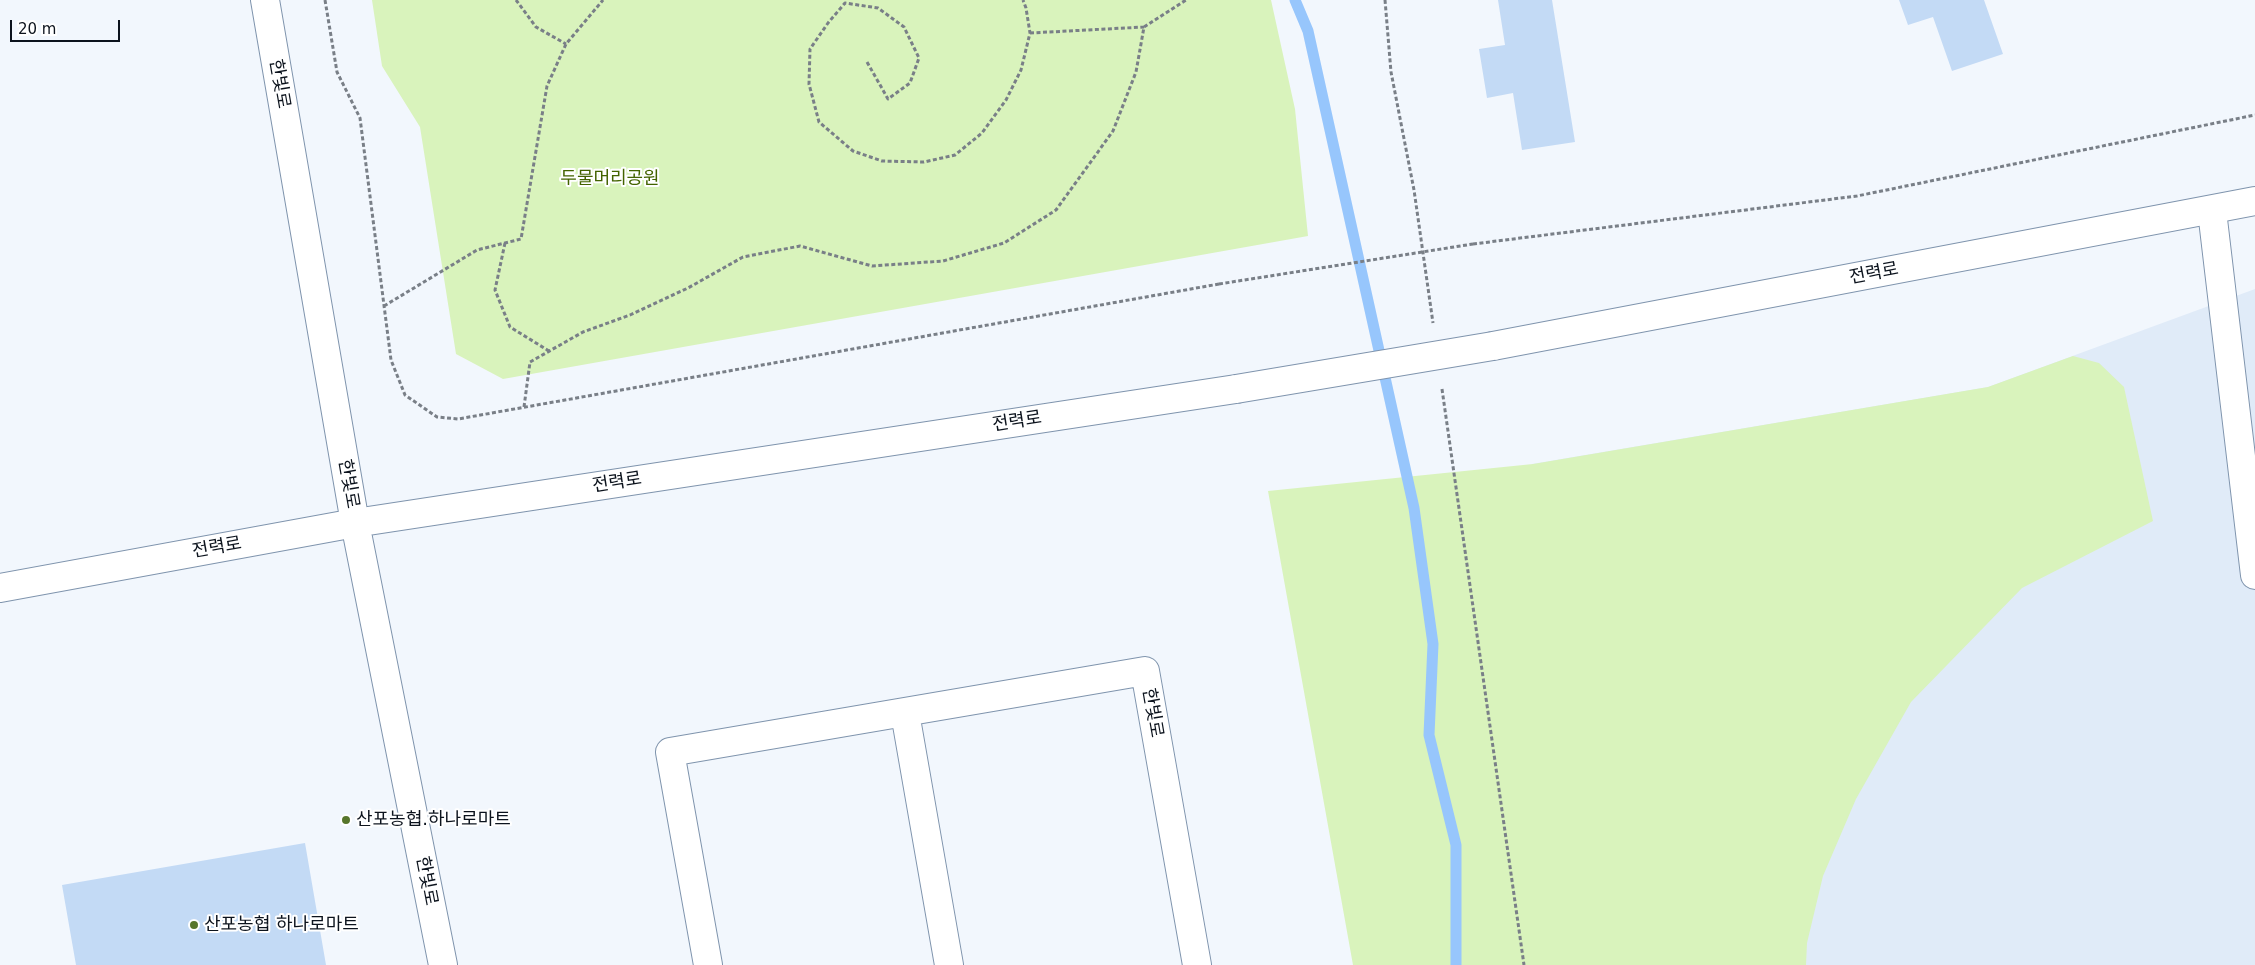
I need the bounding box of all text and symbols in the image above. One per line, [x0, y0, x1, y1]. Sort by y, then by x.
scale bar [12, 10, 122, 42]
text: 20 m [18, 20, 56, 38]
street label: 한빛로 [264, 58, 294, 110]
park label: 두물머리공원 [560, 168, 660, 190]
street label: 전력로 [1848, 259, 1900, 289]
street label: 전력로 [991, 407, 1043, 437]
street label: 한빛로 [333, 458, 363, 510]
street label: 전력로 [591, 468, 643, 498]
street label: 전력로 [191, 533, 243, 563]
street label: 한빛로 [1137, 687, 1167, 739]
place label: 산포농협.하나로마트 [356, 809, 511, 831]
marker: 산포농협.하나로마트 [340, 814, 352, 826]
street label: 한빛로 [411, 855, 441, 907]
place label: 산포농협 하나로마트 [204, 914, 359, 936]
marker: 산포농협 하나로마트 [188, 919, 200, 931]

